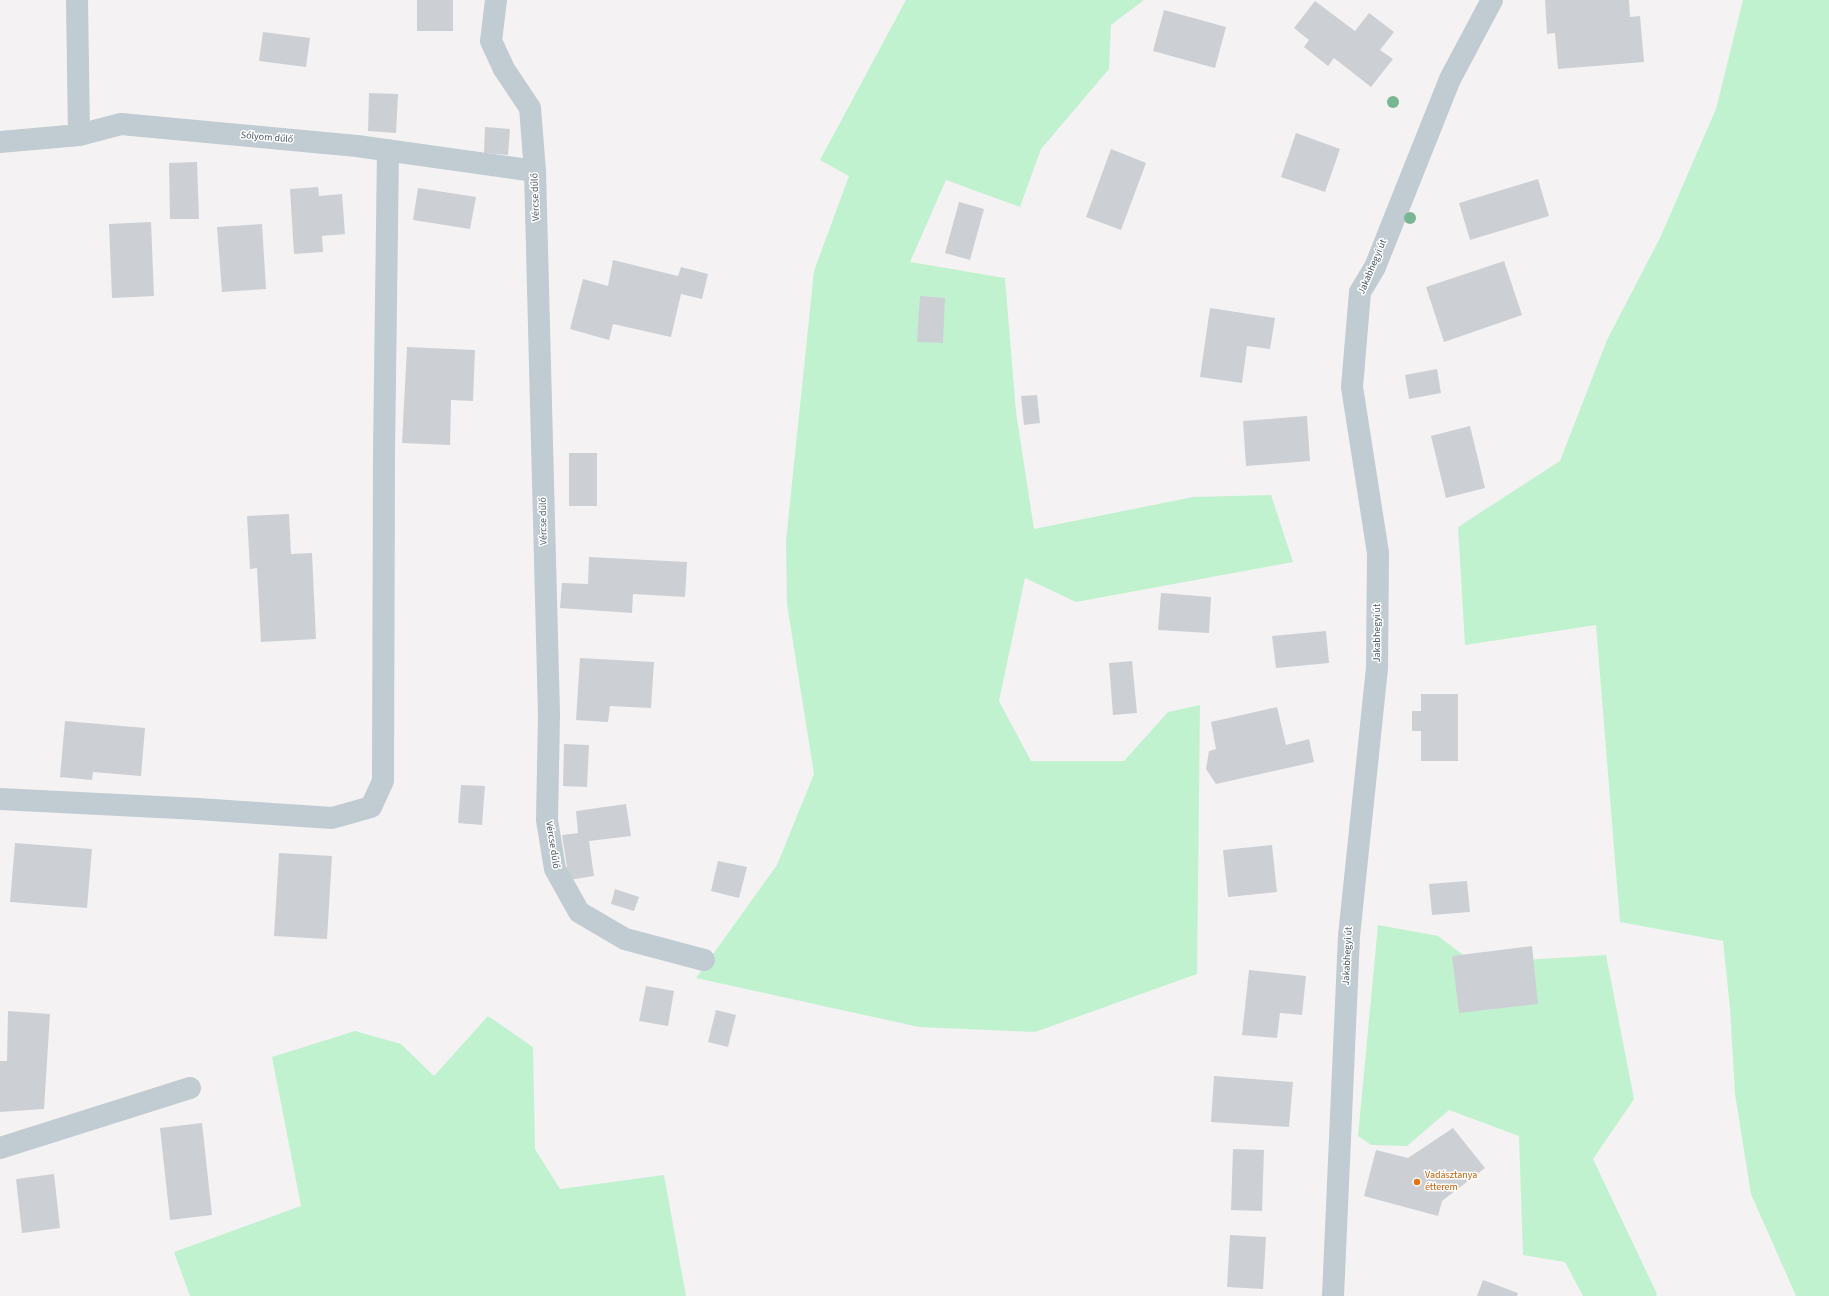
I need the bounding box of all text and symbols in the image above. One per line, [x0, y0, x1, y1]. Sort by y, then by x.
street label: Sólyom dűlő [240, 130, 294, 146]
street label: Vércse dűlő [529, 173, 543, 221]
street label: Jakabhegyi út [1356, 238, 1390, 296]
street label: Vércse dűlő [538, 497, 550, 545]
street label: Jakabhegyi út [1372, 604, 1384, 662]
street label: Vércse dűlő [542, 820, 562, 870]
street label: Jakabhegyi út [1340, 926, 1356, 986]
place label: Vadásztanya étterem [1425, 1170, 1477, 1194]
marker: Vadásztanya étterem [1412, 1177, 1422, 1187]

